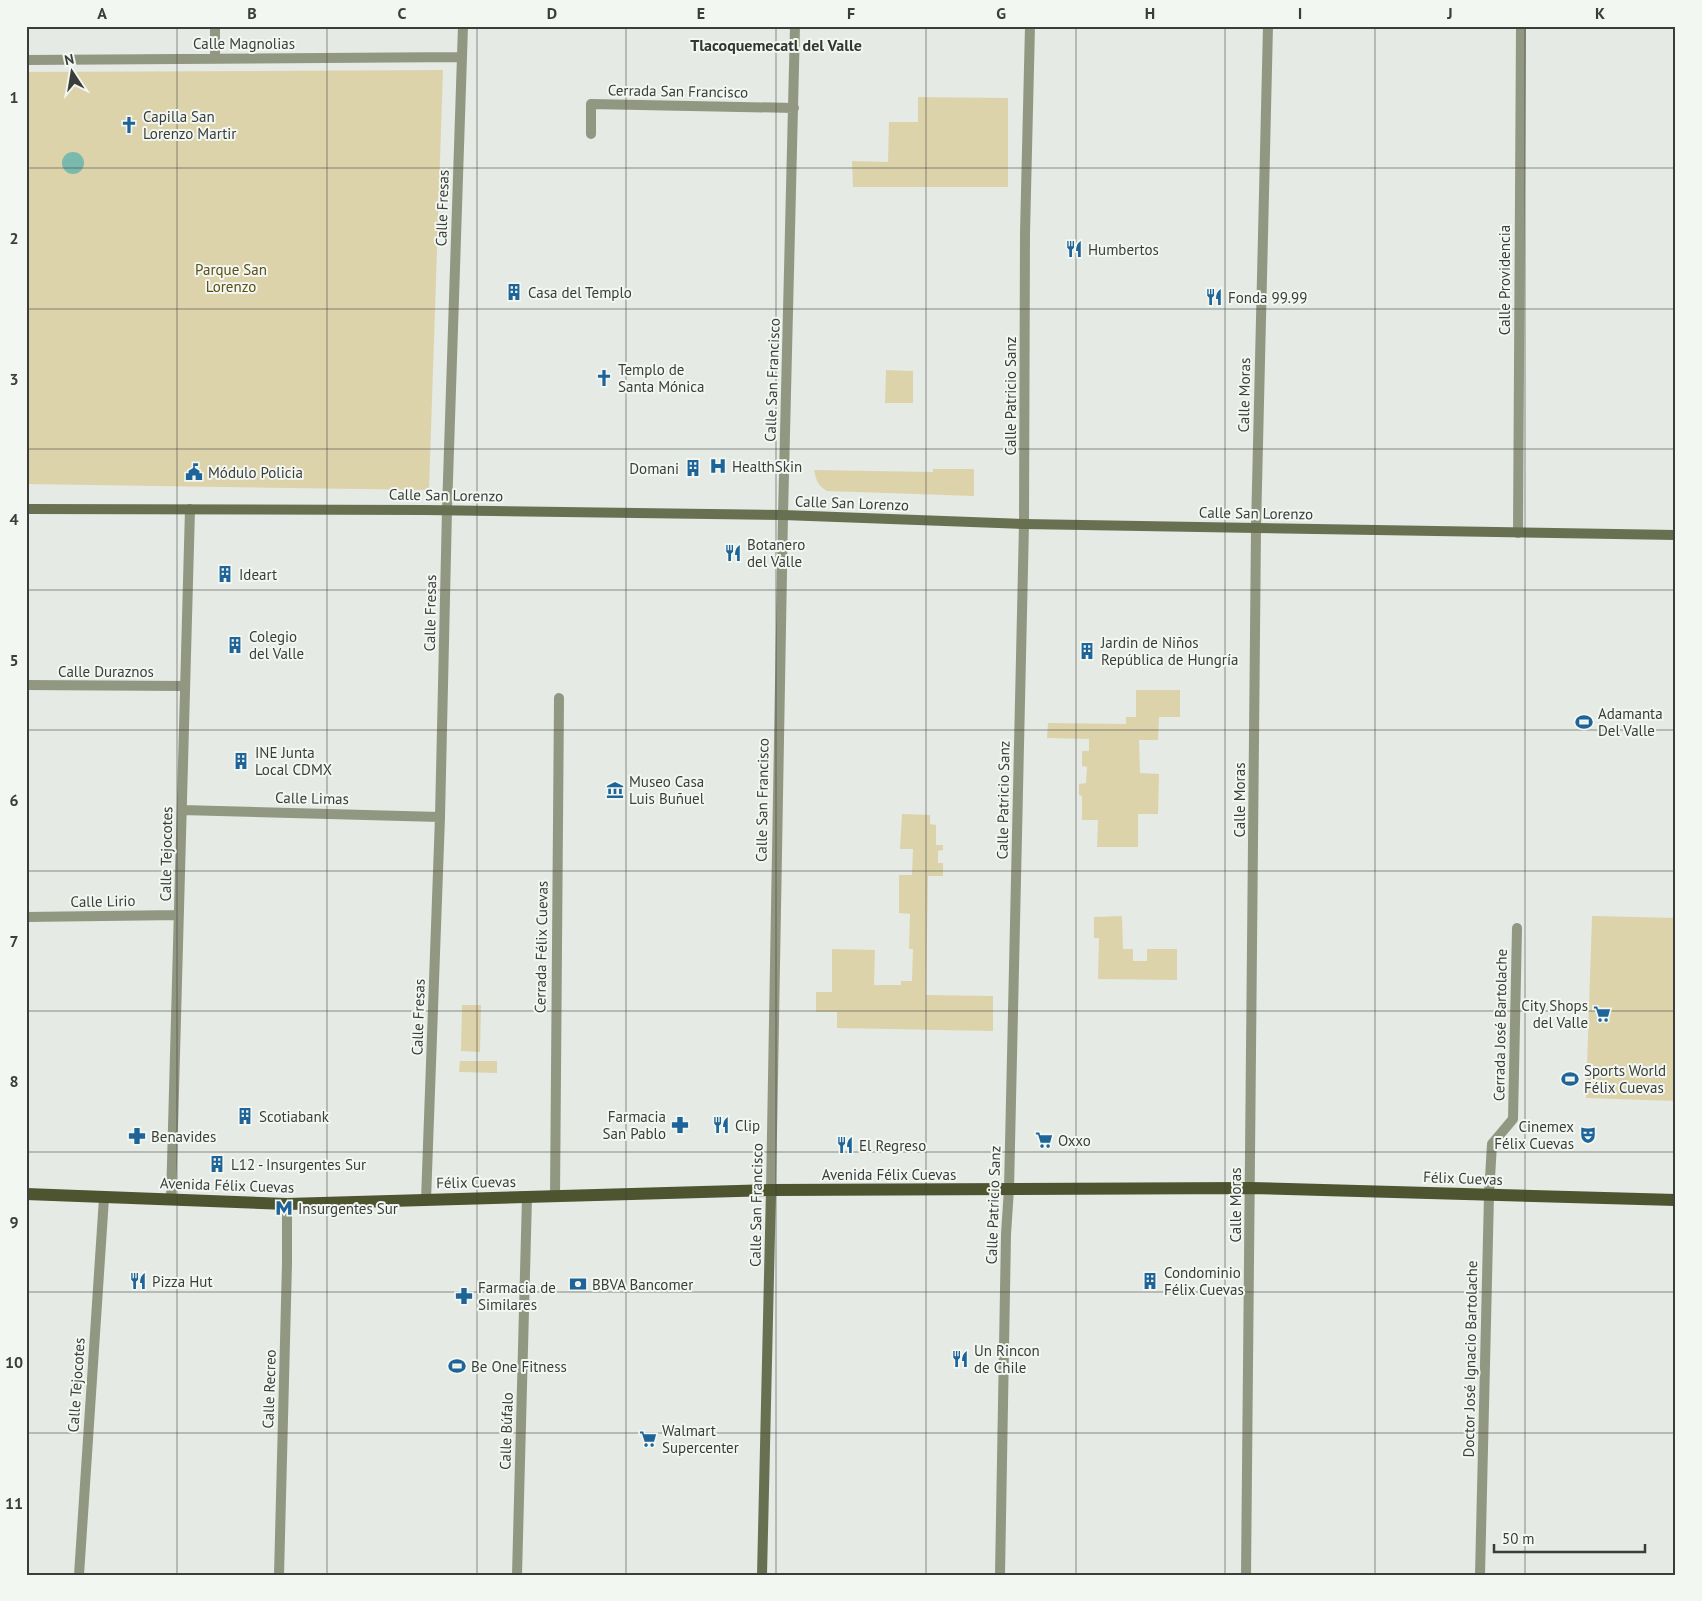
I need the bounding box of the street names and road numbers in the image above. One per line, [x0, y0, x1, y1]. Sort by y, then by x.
street label: Calle Magnolias [193, 34, 295, 53]
street label: Cerrada San Francisco [608, 80, 748, 102]
street label: Calle Fresas [431, 169, 453, 247]
street label: Calle Providencia [1495, 225, 1514, 335]
street label: Calle San Francisco [760, 318, 784, 442]
street label: Calle Patricio Sanz [1001, 337, 1020, 455]
street label: Calle Moras [1234, 357, 1254, 433]
street label: Calle San Lorenzo [389, 485, 503, 505]
street label: Calle San Lorenzo [795, 492, 909, 514]
street label: Calle San Lorenzo [1199, 503, 1313, 523]
street label: Calle Fresas [420, 574, 440, 652]
street label: Calle Duraznos [58, 662, 154, 681]
street label: Calle San Francisco [751, 738, 773, 862]
street label: Calle Patricio Sanz [992, 740, 1014, 860]
street label: Calle Moras [1230, 763, 1249, 837]
street label: Calle Limas [275, 788, 349, 808]
street label: Calle Tejocotes [156, 806, 176, 902]
street label: Cerrada Félix Cuevas [530, 881, 552, 1013]
street label: Calle Lirio [70, 891, 136, 911]
street label: Cerrada José Bartolache [1489, 949, 1511, 1101]
street label: Calle Fresas [407, 978, 429, 1056]
street label: Calle San Francisco [745, 1143, 767, 1267]
street label: Calle Patricio Sanz [981, 1145, 1005, 1265]
street label: Avenida Félix Cuevas [822, 1165, 956, 1184]
street label: Félix Cuevas [1423, 1167, 1503, 1189]
street label: Calle Moras [1226, 1168, 1245, 1242]
street label: Félix Cuevas [436, 1172, 516, 1192]
street label: Avenida Félix Cuevas [160, 1173, 294, 1197]
street label: Doctor José Ignacio Bartolache [1459, 1260, 1481, 1458]
street label: Calle Tejocotes [63, 1337, 89, 1433]
street label: Calle Recreo [258, 1349, 280, 1429]
street label: Calle Búfalo [495, 1392, 517, 1470]

